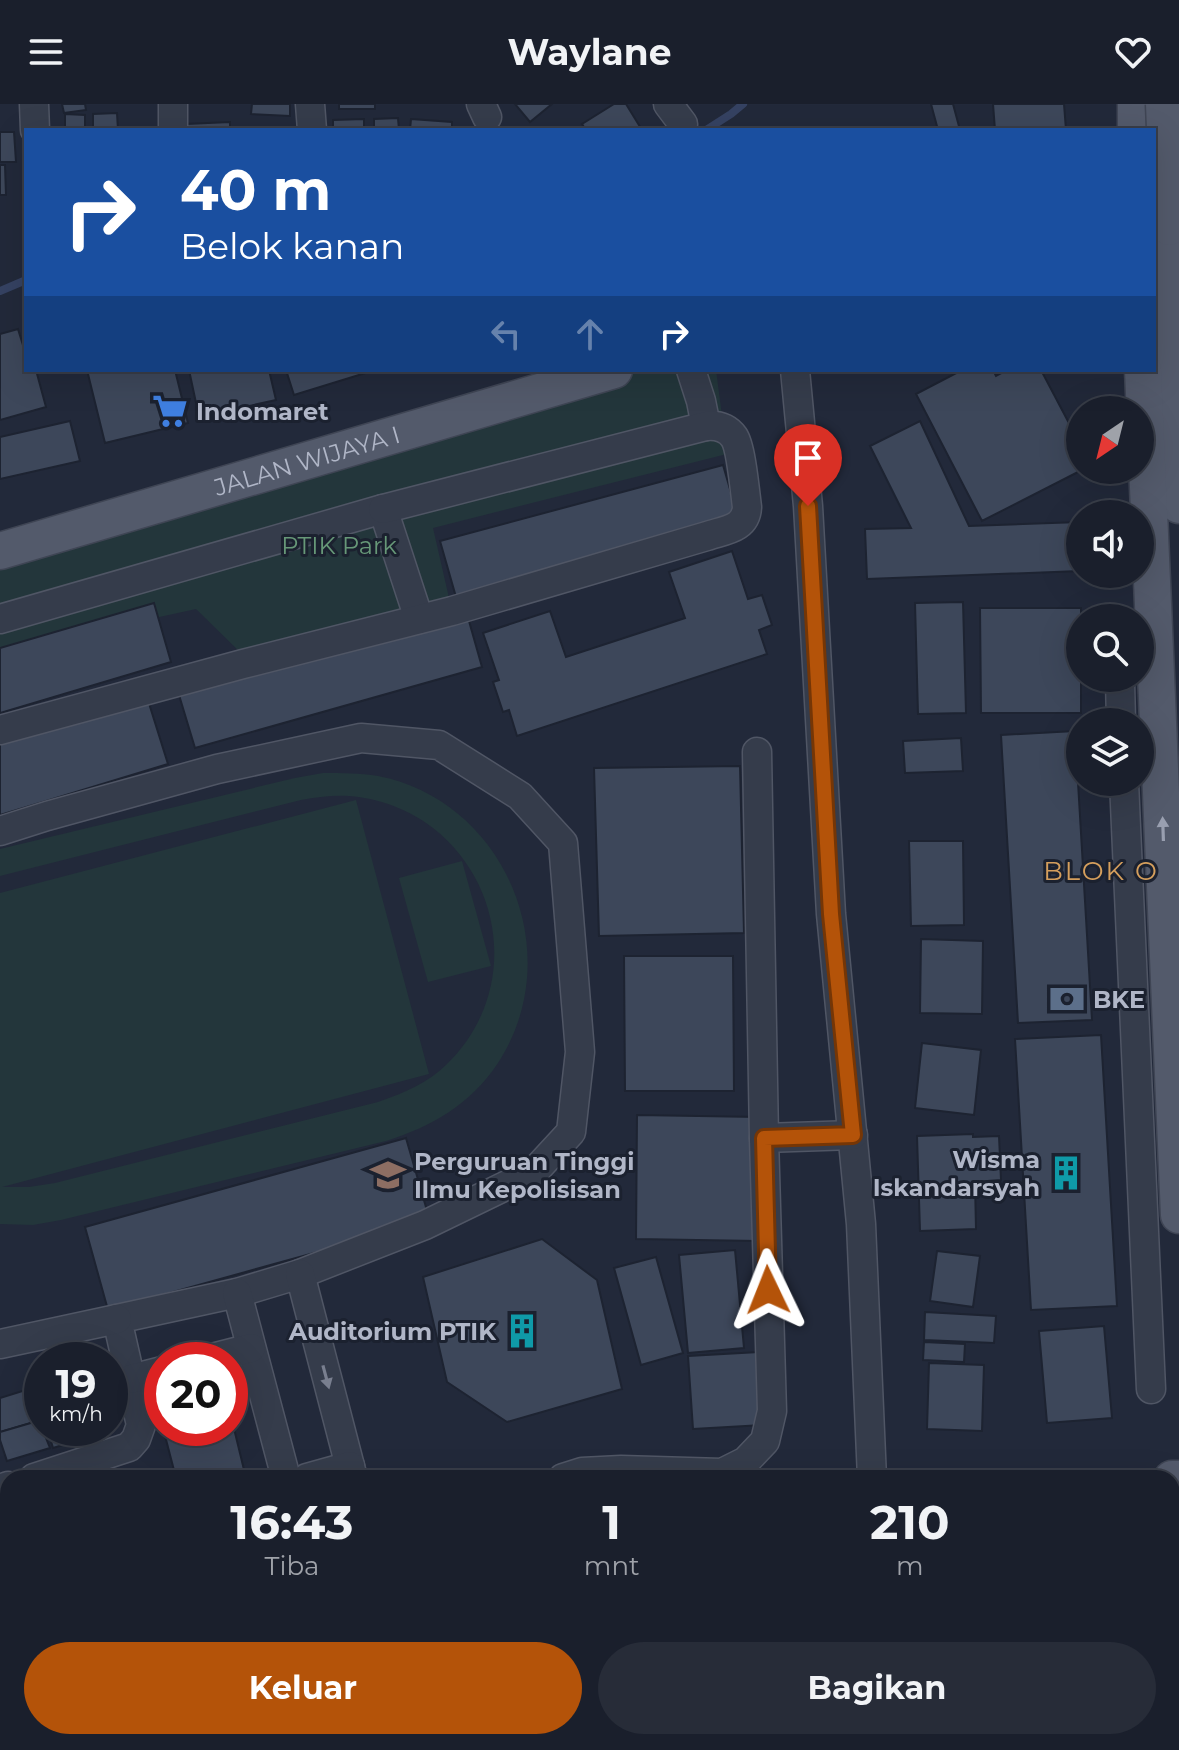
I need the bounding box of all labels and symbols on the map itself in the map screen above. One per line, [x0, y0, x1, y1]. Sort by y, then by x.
supermarket icon: Indomaret [151, 392, 189, 430]
north arrow [1066, 396, 1154, 484]
place label: Indomaret [196, 397, 329, 426]
street label: JALAN WIJAYA I [210, 419, 403, 502]
pin [774, 424, 842, 506]
park label: PTIK Park [281, 531, 397, 560]
one-way arrow [1156, 816, 1169, 841]
district label: BLOK O [1043, 855, 1159, 887]
bank icon: BKE [1048, 980, 1086, 1018]
place label: BKE [1093, 985, 1145, 1014]
place label: Wisma Iskandarsyah [873, 1145, 1040, 1202]
place label: Perguruan Tinggi Ilmu Kepolisisan [414, 1147, 634, 1204]
building icon: Wisma Iskandarsyah [1047, 1154, 1085, 1192]
school or university icon: Perguruan Tinggi Ilmu Kepolisisan [369, 1156, 407, 1194]
position arrow [726, 1248, 810, 1332]
building icon: Auditorium PTIK [503, 1312, 541, 1350]
place label: Auditorium PTIK [288, 1317, 497, 1346]
speed limit sign: 20 [144, 1342, 248, 1446]
one-way arrow [321, 1364, 333, 1389]

